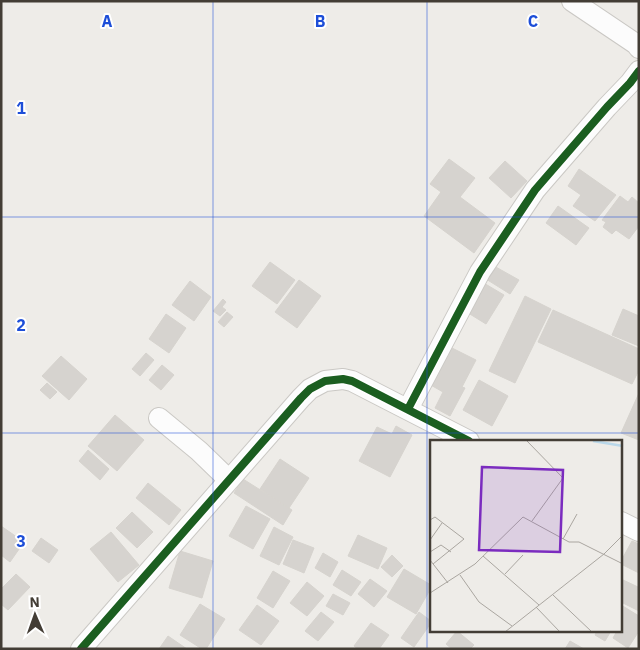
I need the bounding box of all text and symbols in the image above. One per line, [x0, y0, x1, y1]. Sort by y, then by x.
text: A [102, 11, 113, 31]
text: B [315, 11, 326, 31]
text: C [528, 11, 538, 31]
text: 1 [16, 98, 26, 118]
text: 2 [16, 315, 26, 335]
inset map [430, 440, 622, 632]
text: 3 [16, 531, 26, 551]
north arrow [10, 590, 60, 640]
text: N [29, 593, 40, 611]

